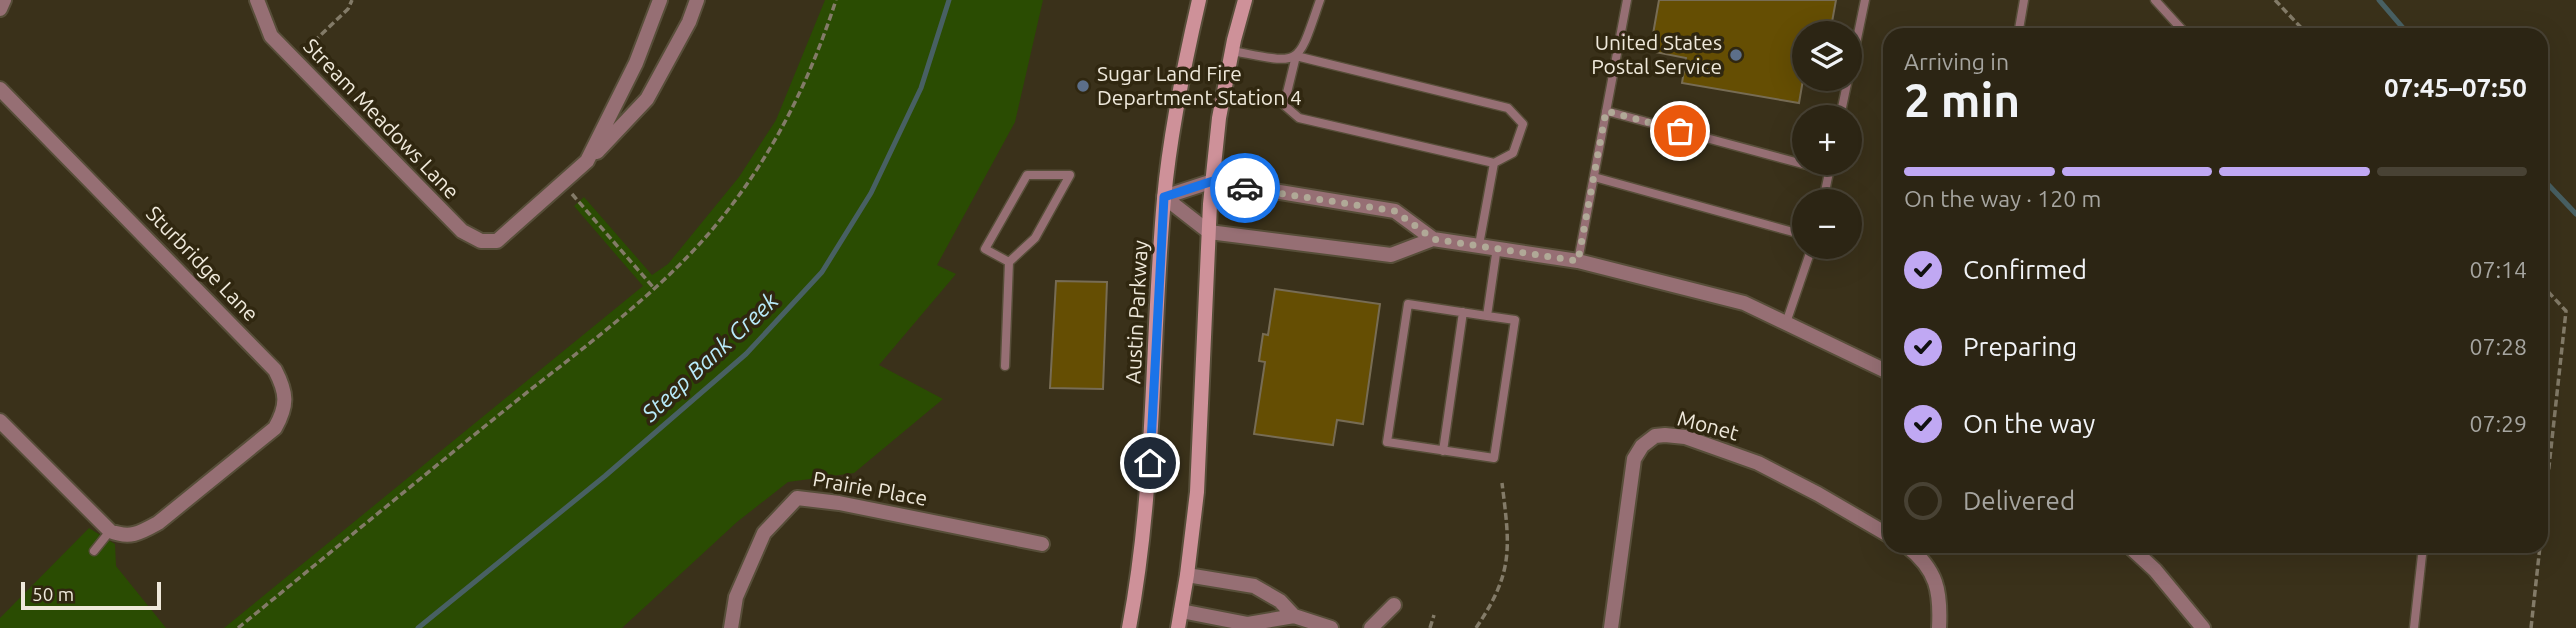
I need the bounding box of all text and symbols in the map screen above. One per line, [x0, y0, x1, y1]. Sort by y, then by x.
map controls [1792, 21, 1862, 259]
button: layers [1792, 21, 1862, 91]
place label: United States Postal Service [1591, 30, 1722, 78]
street label: Stream Meadows Lane [299, 33, 464, 203]
marker: United States Postal Service [1728, 47, 1744, 63]
text: Arriving in [1904, 49, 2009, 74]
place label: Sugar Land Fire Department Station 4 [1097, 61, 1302, 109]
text: 07:45–07:50 [2384, 73, 2527, 102]
text: 2 min [1904, 74, 2020, 126]
marker: Sugar Land Fire Department Station 4 [1075, 78, 1091, 94]
pin [1650, 101, 1710, 161]
button: + [1792, 105, 1862, 175]
icon: bag [1661, 112, 1699, 150]
courier [1210, 153, 1280, 223]
icon: car [1226, 169, 1264, 207]
text: On the way · 120 m [1904, 186, 2101, 211]
button: − [1792, 189, 1862, 259]
street label: Sturbridge Lane [142, 201, 264, 326]
street label: Austin Parkway [1120, 239, 1152, 384]
icon: check [1904, 251, 1942, 289]
text: Confirmed [1963, 255, 2087, 284]
text: 07:14 [2469, 257, 2527, 282]
water label: Steep Bank Creek [636, 287, 783, 427]
icon: check [1904, 328, 1942, 366]
text: Preparing [1963, 332, 2077, 361]
text: 07:28 [2469, 334, 2527, 359]
street label: Monet [1675, 405, 1741, 445]
icon: check [1904, 405, 1942, 443]
text: On the way [1963, 409, 2095, 438]
text: 07:29 [2469, 411, 2527, 436]
pin [1120, 433, 1180, 493]
icon: home [1131, 444, 1169, 482]
street label: Prairie Place [811, 466, 929, 510]
text: Delivered [1963, 486, 2075, 515]
scale bar [21, 579, 161, 611]
text: 50 m [32, 583, 74, 605]

